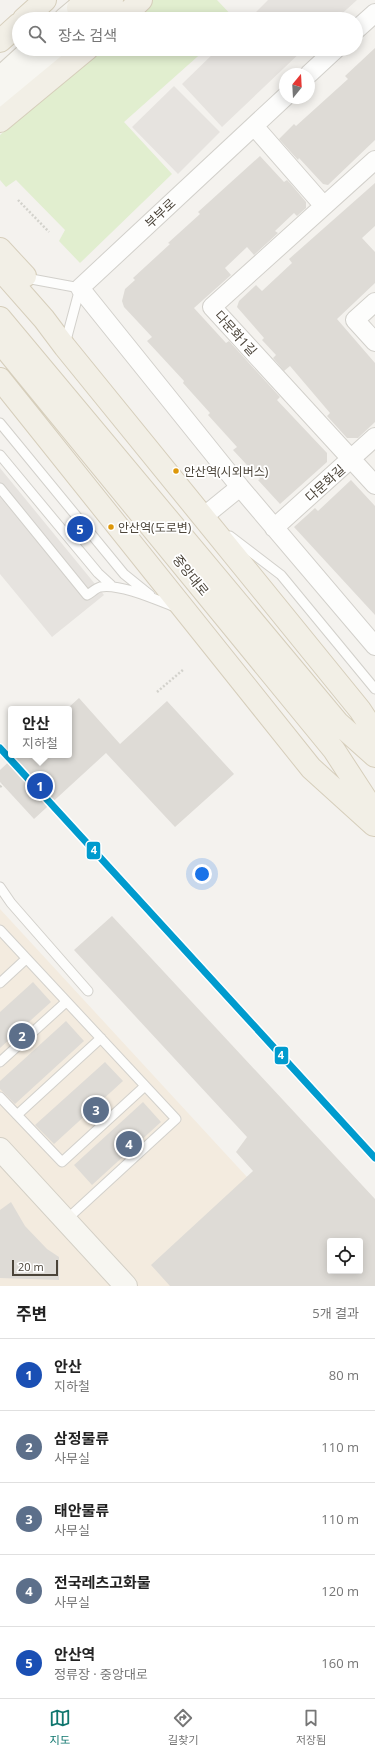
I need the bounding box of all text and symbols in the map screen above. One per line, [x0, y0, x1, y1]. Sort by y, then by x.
search box [12, 12, 363, 56]
icon: search [26, 23, 48, 45]
text: 장소 검색 [58, 25, 117, 45]
north arrow [279, 68, 315, 104]
street label: 부부로 [141, 194, 179, 232]
street label: 다문화1길 [211, 306, 261, 360]
street label: 다문화길 [301, 460, 349, 506]
place label: 안산역(시외버스) [184, 463, 269, 480]
marker: 안산역(시외버스) [171, 466, 181, 476]
pin: 5 [67, 514, 93, 544]
place label: 안산역(도로변) [118, 519, 192, 536]
marker: 안산역(도로변) [106, 522, 116, 532]
street label: 중앙대로 [169, 551, 213, 599]
popup [8, 706, 72, 758]
text: 안산 [22, 713, 50, 733]
text: 지하철 [22, 734, 58, 752]
pin: 1 [27, 771, 53, 801]
line badge: 4 [86, 841, 101, 860]
text: 4 [91, 842, 98, 857]
your location [192, 864, 212, 884]
pin: 2 [9, 1021, 35, 1051]
line badge: 4 [274, 1046, 289, 1065]
text: 4 [278, 1047, 285, 1062]
pin: 3 [83, 1095, 109, 1125]
pin: 4 [116, 1129, 142, 1159]
map controls [327, 1238, 363, 1274]
button: locate [327, 1238, 363, 1274]
scale bar [12, 1258, 58, 1277]
text: 20 m [18, 1259, 44, 1274]
text: 주변 [16, 1302, 47, 1325]
text: 5개 결과 [312, 1304, 359, 1322]
text: 안산 [54, 1356, 82, 1376]
text: 1 [25, 1366, 33, 1384]
text: 80 m [329, 1366, 359, 1384]
text: 지하철 [54, 1377, 90, 1395]
text: 삼정물류 [54, 1428, 109, 1448]
text: 2 [25, 1438, 33, 1456]
text: 110 m [321, 1438, 359, 1456]
text: 사무실 [54, 1449, 90, 1467]
text: 태안물류 [54, 1500, 109, 1520]
text: 3 [25, 1510, 33, 1528]
text: 110 m [321, 1510, 359, 1528]
text: 사무실 [54, 1521, 90, 1539]
text: 전국레츠고화물 [54, 1572, 151, 1592]
text: 4 [25, 1582, 33, 1600]
text: 120 m [321, 1582, 359, 1600]
text: 사무실 [54, 1593, 90, 1611]
text: 안산역 [54, 1644, 95, 1664]
text: 5 [25, 1654, 33, 1672]
text: 160 m [321, 1654, 359, 1672]
text: 정류장 · 중앙대로 [54, 1665, 148, 1683]
tab: 지도 [49, 1707, 71, 1747]
tab: 길찾기 [168, 1707, 198, 1747]
tab: 저장됨 [296, 1707, 326, 1747]

